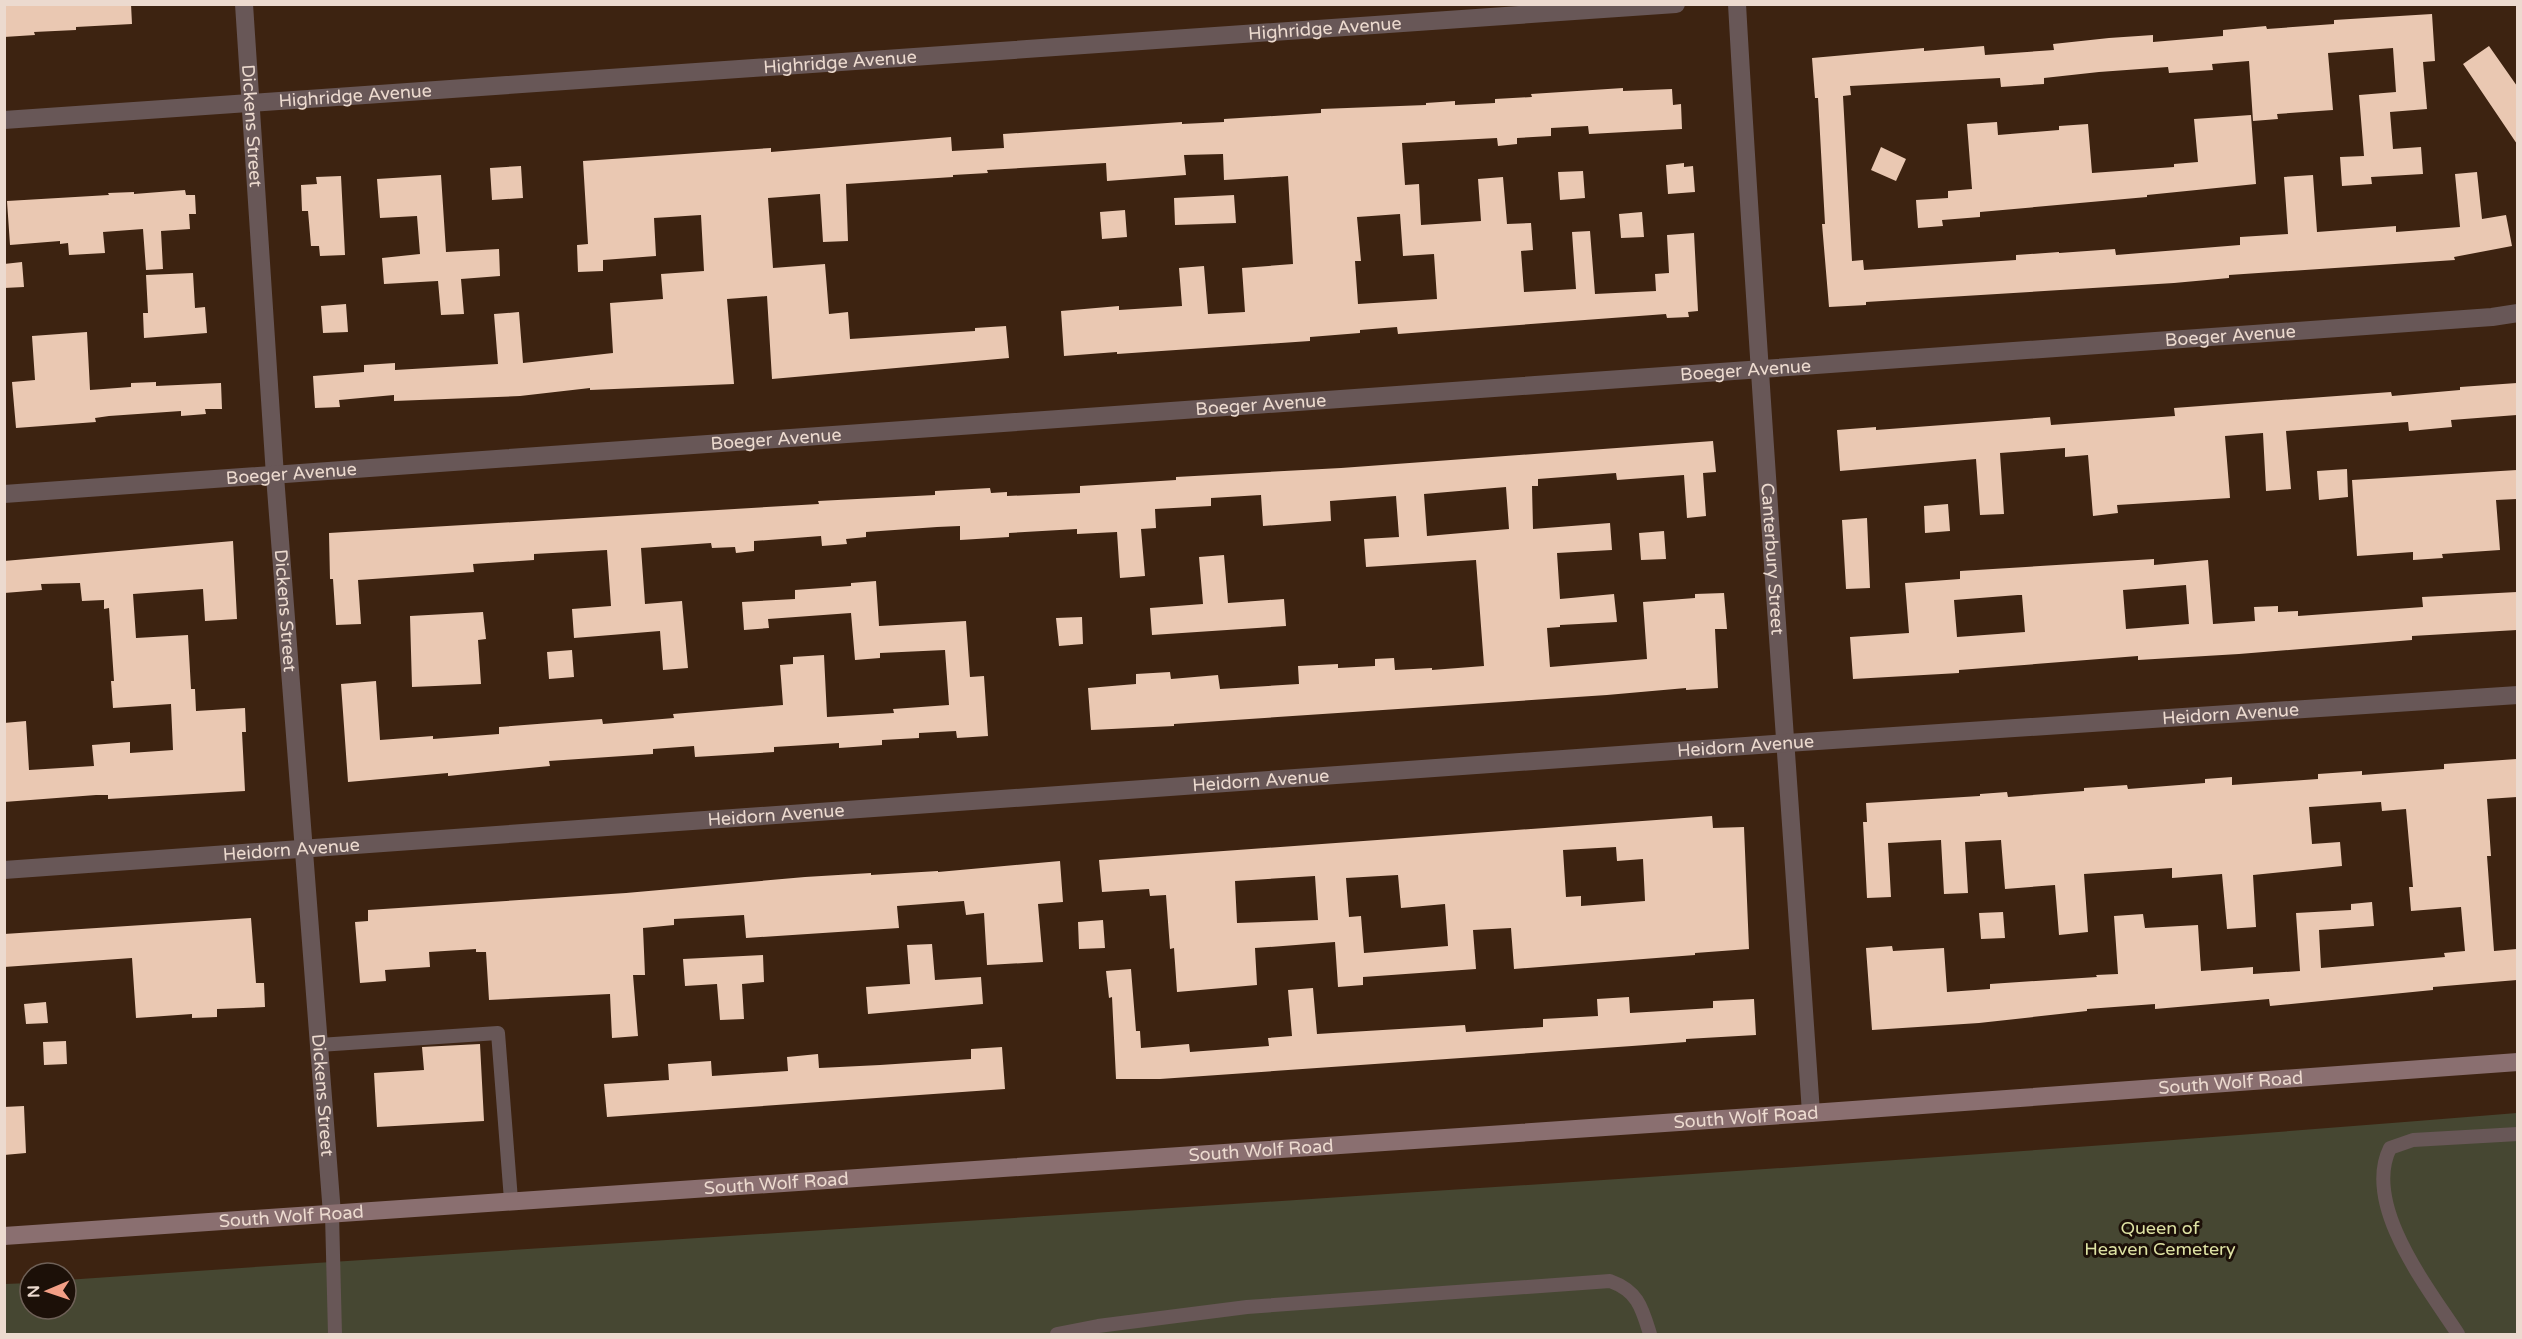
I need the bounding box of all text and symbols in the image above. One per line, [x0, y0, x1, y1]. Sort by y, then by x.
street label: Highridge Avenue [1247, 12, 1402, 45]
street label: Highridge Avenue [763, 46, 917, 78]
street label: Dickens Street [237, 64, 267, 188]
street label: Highridge Avenue [278, 79, 433, 112]
street label: Boeger Avenue [2164, 320, 2297, 351]
street label: Boeger Avenue [1679, 354, 1812, 386]
street label: Boeger Avenue [1195, 389, 1327, 420]
street label: Boeger Avenue [710, 423, 842, 455]
street label: Boeger Avenue [225, 458, 357, 489]
street label: Canterbury Street [1756, 482, 1789, 636]
street label: Dickens Street [270, 548, 301, 673]
street label: Heidorn Avenue [2161, 698, 2300, 729]
street label: Heidorn Avenue [1676, 730, 1815, 762]
street label: Heidorn Avenue [1192, 765, 1330, 796]
street label: Heidorn Avenue [707, 799, 845, 831]
street label: Heidorn Avenue [222, 834, 361, 865]
street label: Dickens Street [307, 1033, 339, 1157]
street label: South Wolf Road [2158, 1067, 2304, 1099]
street label: South Wolf Road [1673, 1101, 1819, 1133]
street label: South Wolf Road [1188, 1135, 1334, 1166]
street label: South Wolf Road [703, 1168, 849, 1199]
street label: South Wolf Road [218, 1201, 365, 1232]
park label: Queen of Heaven Cemetery [2084, 1217, 2236, 1260]
north arrow [18, 1261, 78, 1321]
text: N [24, 1285, 44, 1298]

